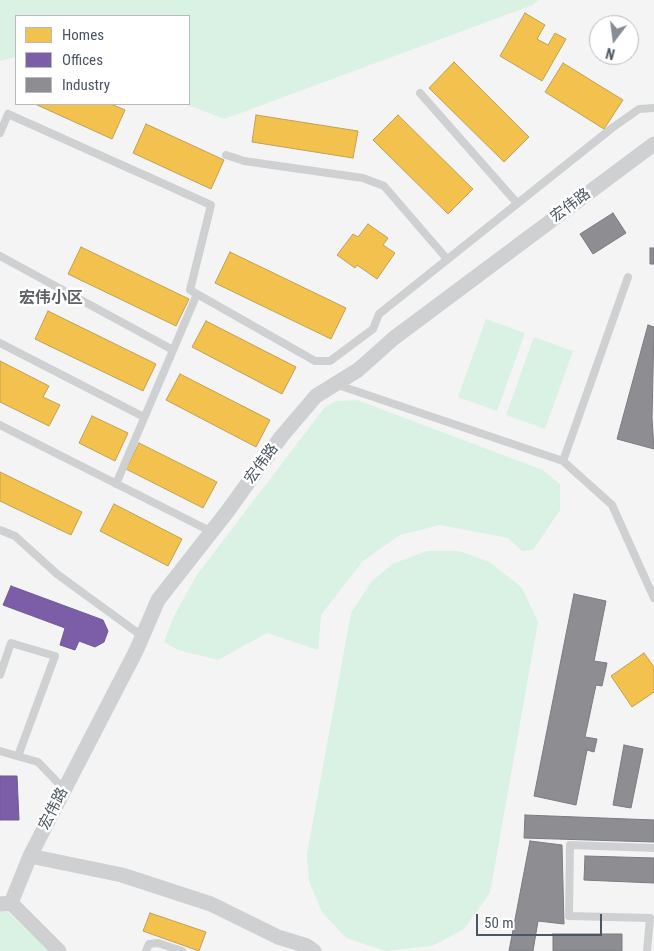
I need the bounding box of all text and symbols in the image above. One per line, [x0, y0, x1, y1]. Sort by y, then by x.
legend [15, 15, 190, 105]
north arrow [589, 15, 639, 65]
text: Homes [62, 26, 104, 44]
text: N [604, 45, 617, 62]
text: Offices [62, 51, 103, 69]
text: Industry [62, 76, 110, 94]
street label: 宏伟路 [548, 185, 594, 227]
district label: 宏伟小区 [19, 289, 83, 309]
street label: 宏伟路 [241, 441, 283, 487]
street label: 宏伟路 [36, 785, 72, 833]
scale bar [479, 904, 605, 936]
text: 50 m [484, 914, 514, 932]

